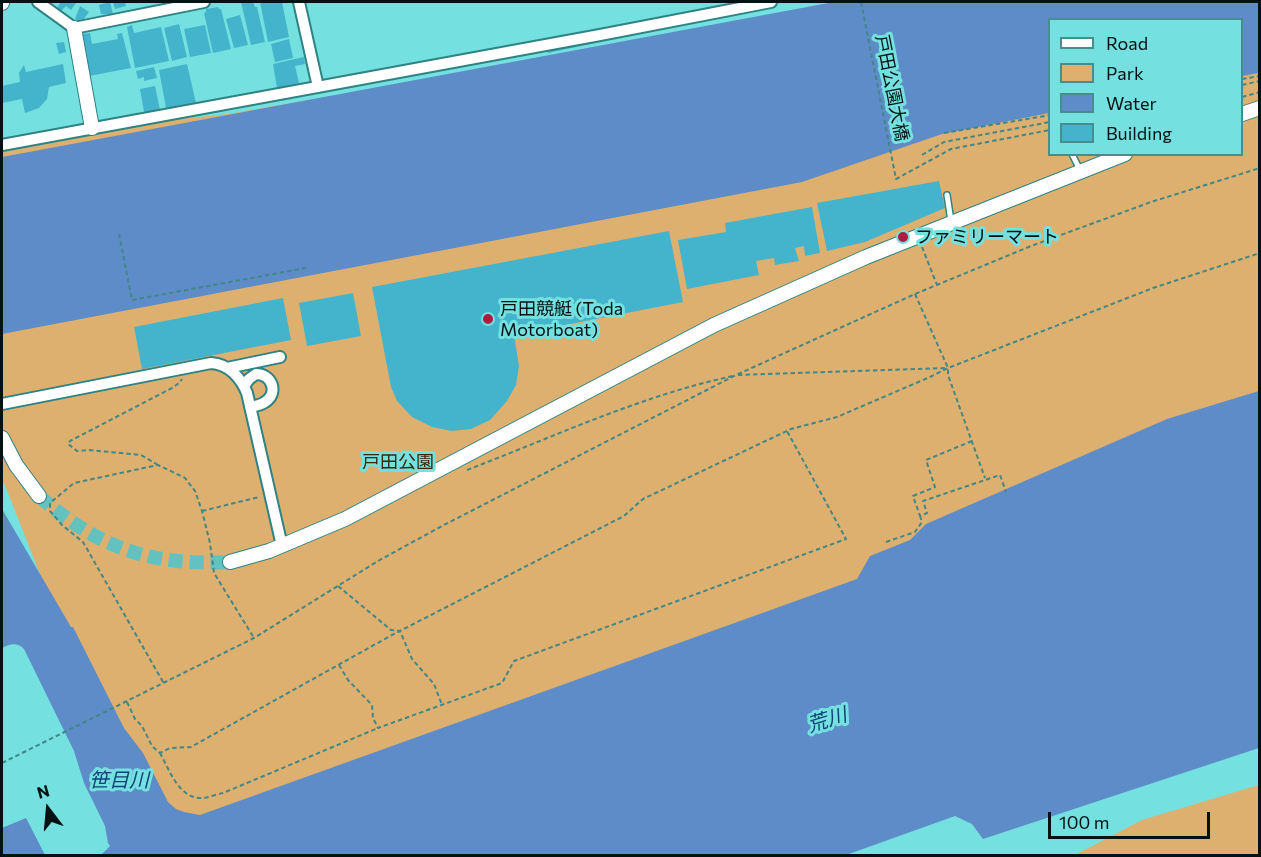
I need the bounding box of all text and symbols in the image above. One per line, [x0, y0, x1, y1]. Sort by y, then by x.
legend [1048, 18, 1243, 156]
text: Road [1106, 32, 1148, 54]
street label: 戸田公園大橋 [871, 33, 913, 143]
text: Park [1106, 62, 1144, 84]
text: Water [1106, 92, 1157, 114]
text: Building [1106, 122, 1172, 144]
place label: ファミリーマート [915, 226, 1059, 248]
marker: ファミリーマート [896, 230, 910, 244]
place label: 戸田競艇 (Toda Motorboat) [500, 298, 623, 340]
marker: 戸田競艇 (Toda Motorboat) [481, 312, 495, 326]
park label: 戸田公園 [362, 451, 434, 473]
water label: 荒川 [804, 703, 850, 737]
water label: 笹目川 [89, 768, 149, 792]
north arrow [18, 779, 78, 839]
text: N [35, 780, 51, 802]
scale bar [1051, 800, 1213, 838]
text: 100 m [1059, 811, 1109, 833]

